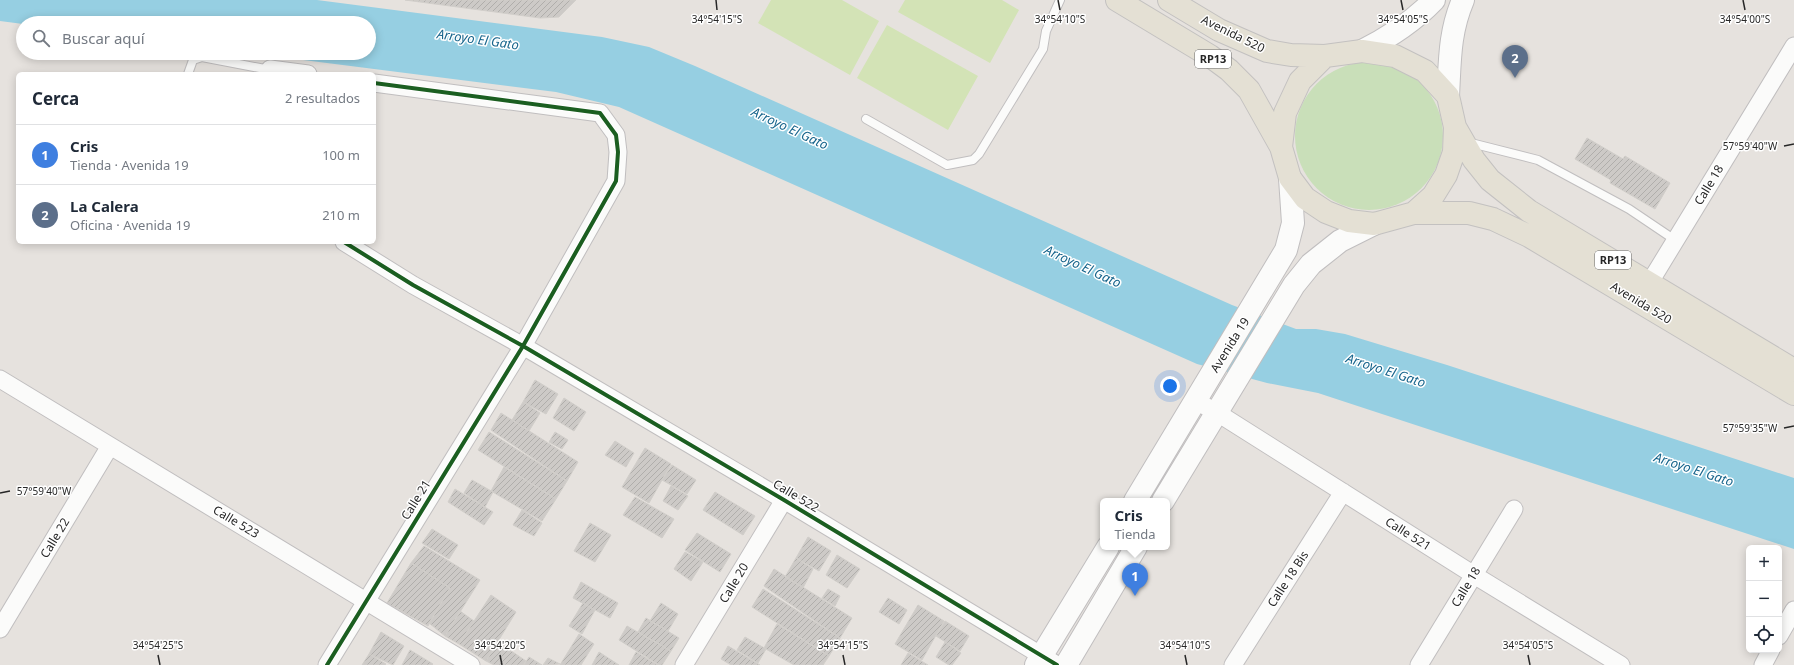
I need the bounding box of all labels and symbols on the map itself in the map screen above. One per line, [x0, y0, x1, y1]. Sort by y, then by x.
street label: Avenida 520 [1199, 11, 1268, 56]
text: 34°54'15"S [692, 12, 743, 26]
text: 34°54'10"S [1035, 12, 1086, 26]
text: 34°54'05"S [1378, 12, 1429, 26]
text: 34°54'00"S [1720, 12, 1771, 26]
water label: Arroyo El Gato [435, 24, 520, 54]
pin: 2 [1502, 45, 1528, 78]
road number: RP13 [1195, 50, 1231, 68]
water label: Arroyo El Gato [748, 102, 831, 154]
text: 57°59'40"W [1723, 139, 1778, 153]
street label: Calle 18 [1690, 161, 1727, 208]
water label: Arroyo El Gato [1041, 240, 1124, 292]
road number: RP13 [1595, 251, 1631, 269]
street label: Avenida 520 [1607, 278, 1675, 328]
street label: Avenida 19 [1206, 314, 1253, 376]
water label: Arroyo El Gato [1343, 348, 1428, 391]
your location [1160, 376, 1180, 396]
text: 57°59'35"W [1723, 421, 1778, 435]
water label: Arroyo El Gato [1651, 447, 1736, 490]
street label: Calle 522 [770, 475, 823, 516]
street label: Calle 21 [397, 477, 434, 523]
text: 57°59'40"W [17, 484, 72, 498]
street label: Calle 523 [210, 501, 263, 542]
street label: Calle 521 [1382, 513, 1434, 554]
street label: Calle 22 [36, 514, 73, 561]
street label: Calle 18 Bis [1263, 547, 1312, 610]
street label: Calle 20 [715, 559, 752, 606]
pin: 1 [1122, 563, 1148, 596]
street label: Calle 18 [1447, 563, 1484, 610]
text: 34°54'25"S [133, 638, 184, 652]
text: 34°54'20"S [475, 638, 526, 652]
text: 34°54'15"S [818, 638, 869, 652]
text: 34°54'10"S [1160, 638, 1211, 652]
text: 34°54'05"S [1503, 638, 1554, 652]

